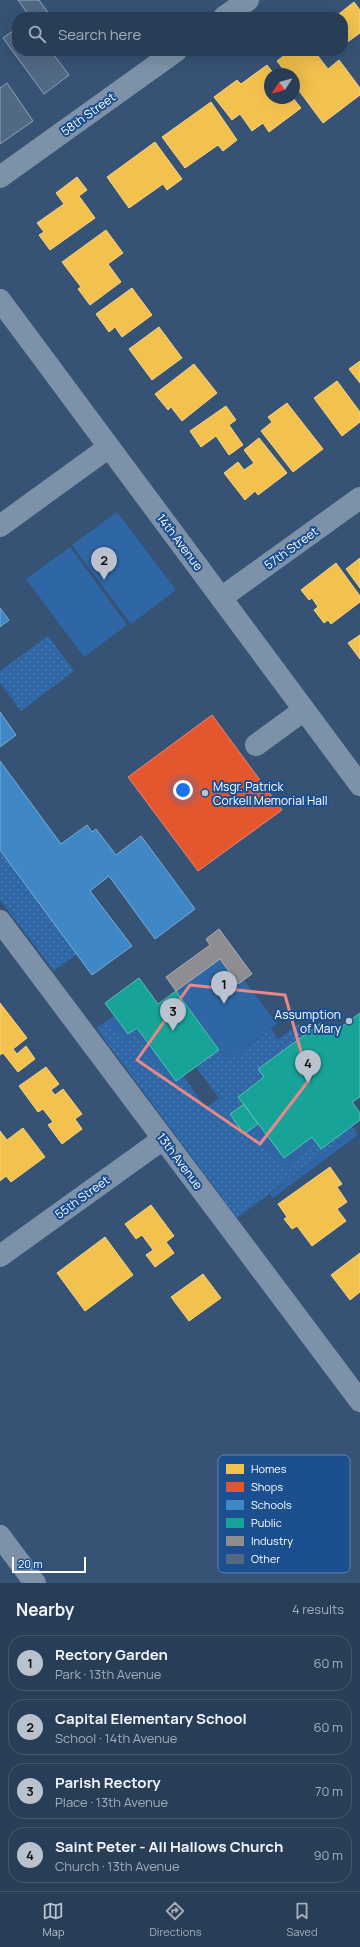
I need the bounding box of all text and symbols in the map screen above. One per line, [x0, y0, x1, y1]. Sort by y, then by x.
search box [12, 12, 348, 56]
icon: search [26, 23, 48, 45]
text: Search here [58, 24, 141, 45]
north arrow [264, 68, 300, 104]
street label: 58th Street [57, 88, 119, 140]
street label: 14th Avenue [153, 510, 207, 574]
street label: 57th Street [261, 523, 321, 573]
pin: 2 [91, 547, 117, 580]
place label: Msgr. Patrick Corkell Memorial Hall [213, 778, 328, 809]
your location [173, 780, 193, 800]
marker: Msgr. Patrick Corkell Memorial Hall [200, 788, 210, 798]
pin: 1 [211, 971, 237, 1004]
pin: 3 [160, 998, 186, 1031]
place label: Assumption of Mary [275, 1006, 342, 1037]
marker: Assumption of Mary [344, 1016, 354, 1026]
pin: 4 [295, 1050, 321, 1083]
street label: 13th Avenue [153, 1129, 207, 1193]
street label: 55th Street [51, 1171, 113, 1223]
legend [218, 1455, 350, 1573]
text: Homes [251, 1461, 287, 1476]
text: Shops [251, 1479, 283, 1494]
text: Schools [251, 1497, 292, 1512]
text: Public [251, 1515, 282, 1530]
text: Industry [251, 1533, 293, 1548]
text: Other [251, 1551, 280, 1566]
scale bar [12, 1555, 86, 1574]
text: 20 m [18, 1556, 43, 1571]
text: Nearby [16, 1598, 74, 1621]
text: 4 results [292, 1600, 344, 1618]
text: Rectory Garden [55, 1644, 168, 1665]
text: 1 [27, 1654, 33, 1672]
text: 60 m [313, 1654, 343, 1672]
text: Park · 13th Avenue [55, 1665, 161, 1683]
text: Capital Elementary School [55, 1708, 247, 1729]
text: 2 [26, 1718, 34, 1736]
text: 60 m [313, 1718, 343, 1736]
text: School · 14th Avenue [55, 1729, 177, 1747]
text: Parish Rectory [55, 1772, 161, 1793]
text: 3 [26, 1782, 34, 1800]
text: 70 m [315, 1782, 343, 1800]
text: Place · 13th Avenue [55, 1793, 168, 1811]
text: Saint Peter - All Hallows Church [55, 1836, 283, 1857]
text: 4 [26, 1846, 34, 1864]
text: 90 m [313, 1846, 343, 1864]
text: Church · 13th Avenue [55, 1857, 180, 1875]
tab: Map [42, 1900, 64, 1939]
tab: Directions [149, 1900, 202, 1939]
tab: Saved [287, 1900, 318, 1939]

